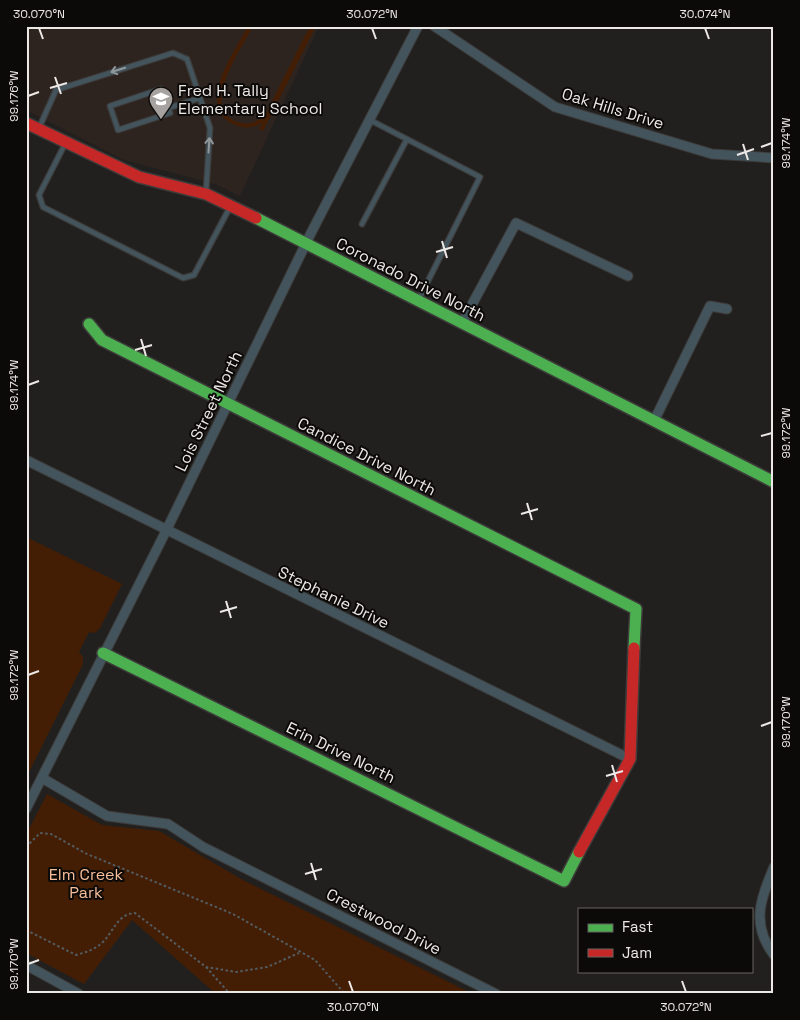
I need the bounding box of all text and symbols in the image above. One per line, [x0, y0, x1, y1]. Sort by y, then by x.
text: 30.070°N [13, 6, 65, 22]
text: 30.072°N [346, 6, 398, 22]
text: 30.074°N [679, 6, 731, 22]
one-way arrow [111, 66, 127, 76]
text: 99.176°W [6, 70, 22, 122]
place label: Fred H. Tally Elementary School [178, 80, 323, 119]
street label: Oak Hills Drive [559, 83, 666, 134]
school or university icon: Fred H. Tally Elementary School [148, 86, 174, 120]
text: 99.174°W [778, 117, 794, 168]
one-way arrow [205, 137, 214, 153]
street label: Coronado Drive North [332, 233, 489, 326]
street label: Lois Street North [170, 347, 247, 475]
text: 99.174°W [6, 359, 22, 410]
text: 99.172°W [778, 407, 794, 459]
street label: Candice Drive North [294, 412, 440, 500]
street label: Stephanie Drive [275, 561, 393, 633]
text: 99.172°W [6, 649, 22, 701]
text: 99.170°W [778, 696, 794, 748]
street label: Erin Drive North [283, 717, 399, 788]
park label: Elm Creek Park [49, 864, 124, 903]
street label: Crestwood Drive [323, 883, 445, 959]
legend [578, 908, 752, 972]
text: Fast [622, 917, 653, 936]
text: 99.170°W [6, 938, 22, 990]
text: Jam [622, 943, 652, 962]
text: 30.070°N [327, 999, 379, 1015]
text: 30.072°N [660, 999, 712, 1015]

